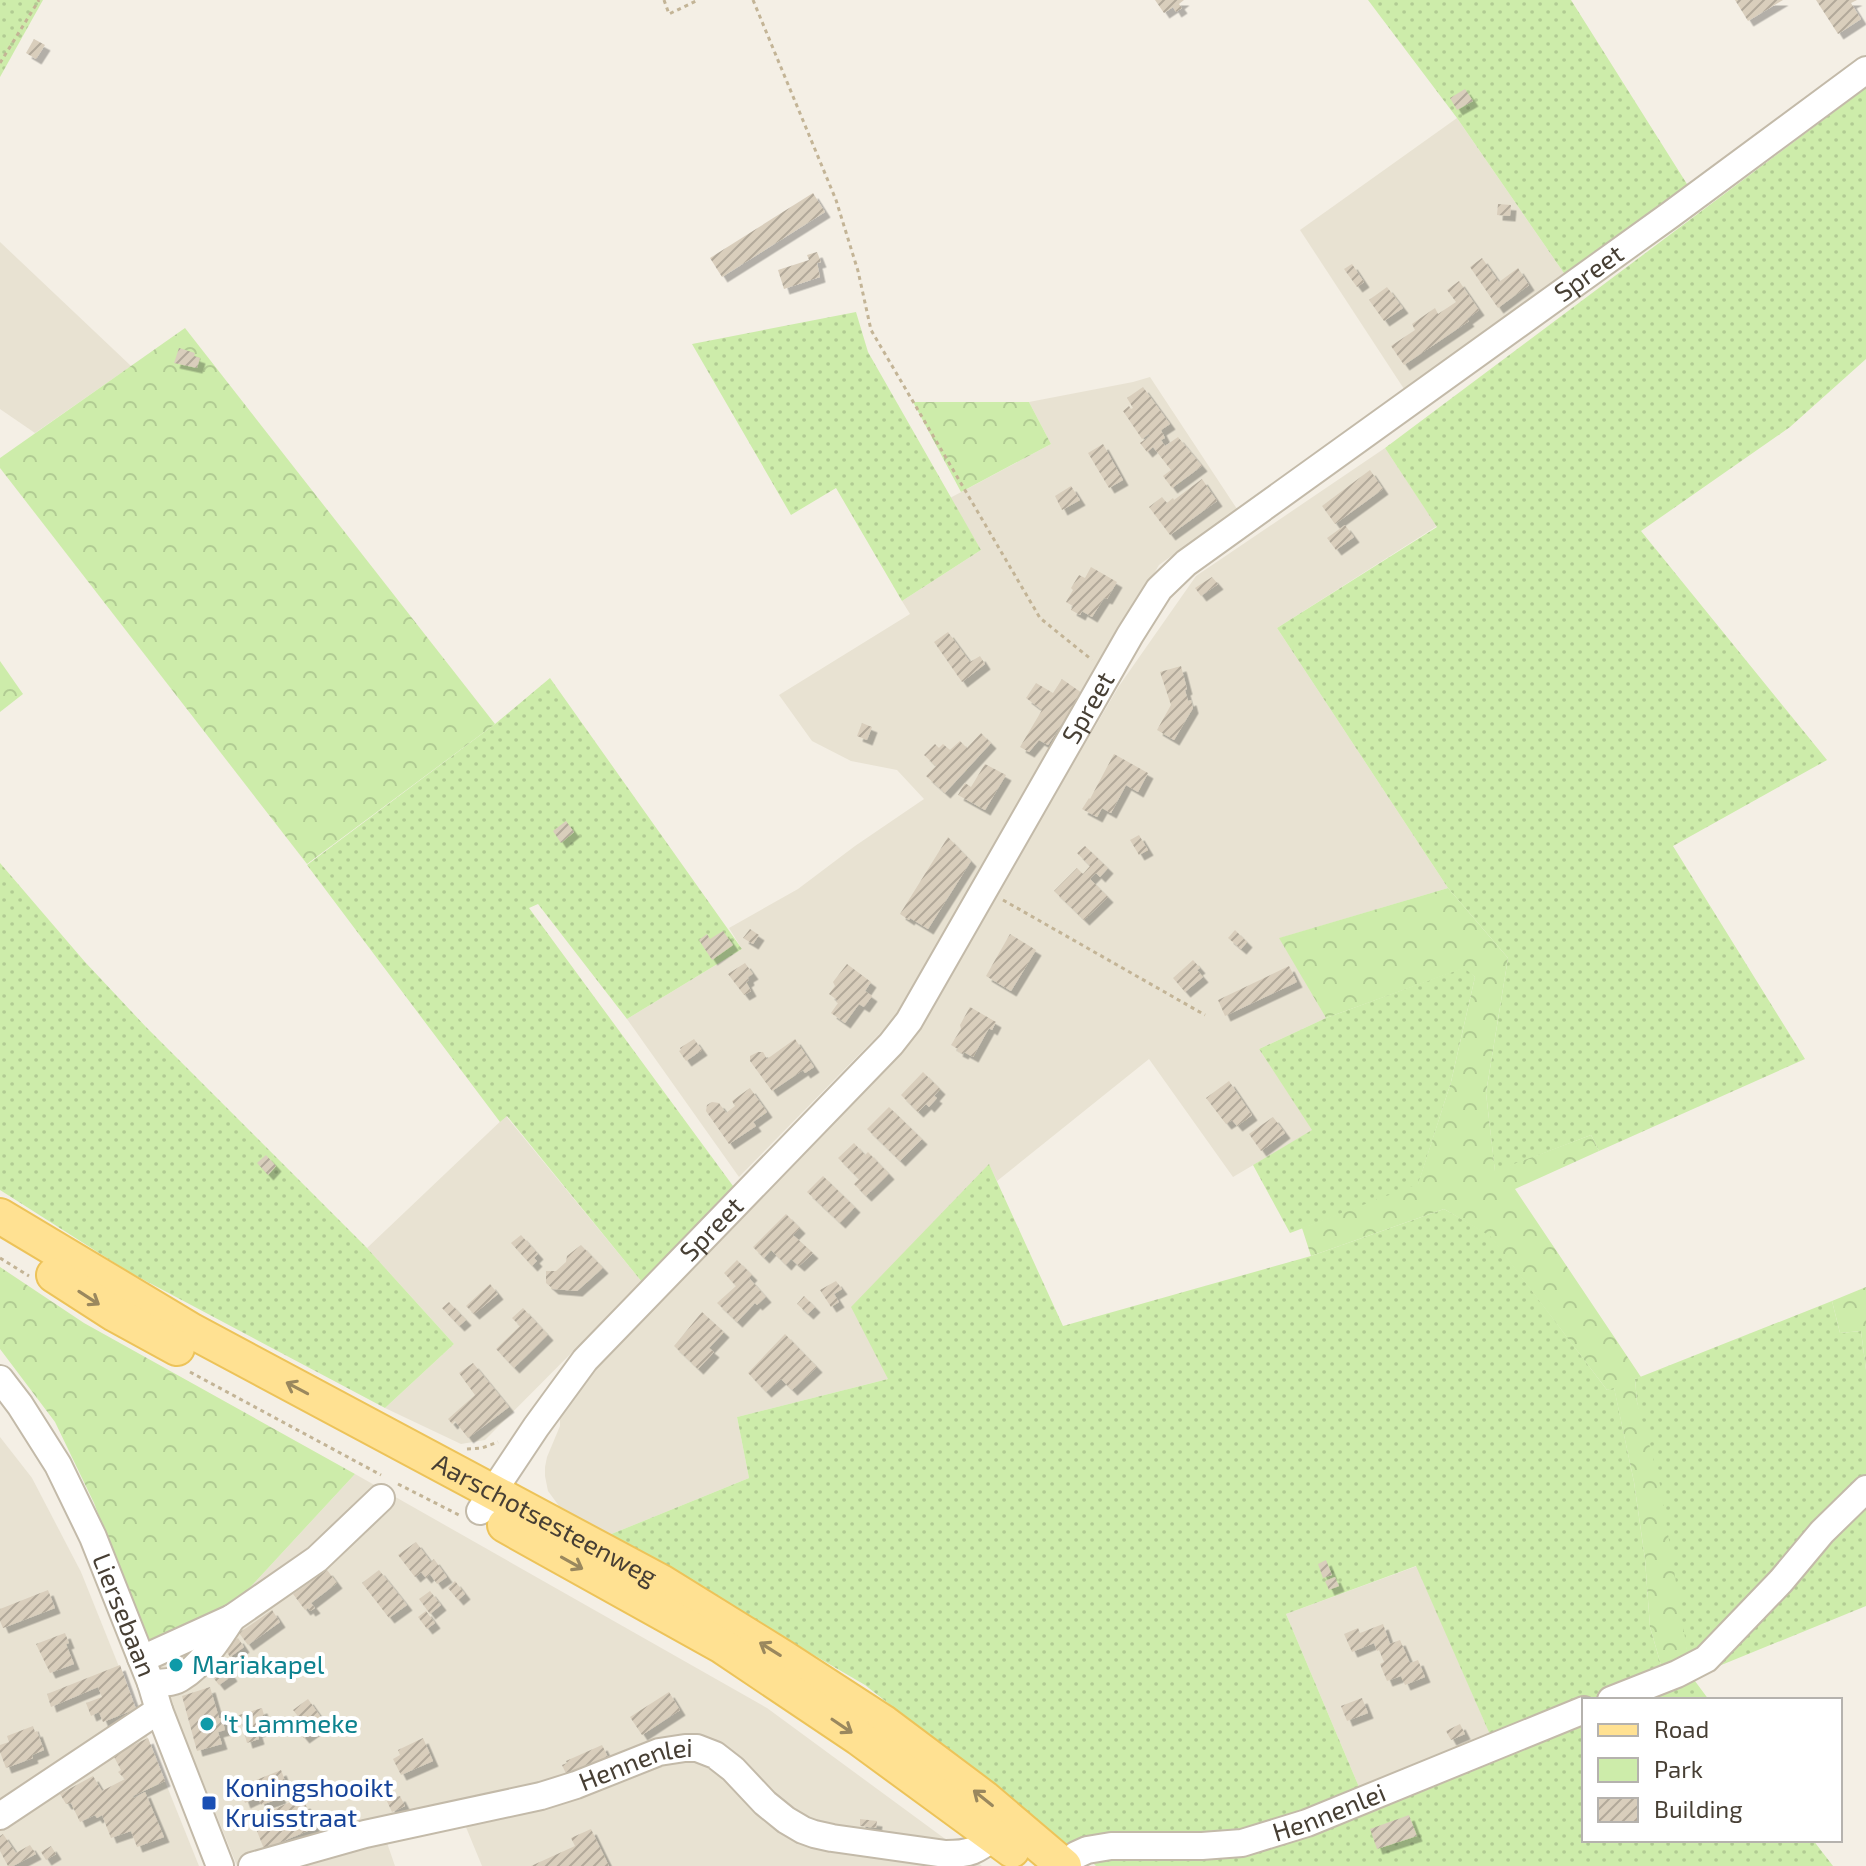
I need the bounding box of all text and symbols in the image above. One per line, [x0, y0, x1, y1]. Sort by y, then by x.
street label: Spreet [1548, 237, 1629, 307]
street label: Spreet [1054, 666, 1120, 748]
street label: Spreet [672, 1189, 749, 1267]
one-way arrow [77, 1290, 100, 1306]
one-way arrow [286, 1380, 310, 1395]
street label: Aarschotsesteenweg [428, 1446, 663, 1591]
street label: Liersebaan [87, 1549, 164, 1681]
one-way arrow [560, 1555, 584, 1571]
one-way arrow [759, 1641, 782, 1657]
place label: Mariakapel [192, 1648, 325, 1679]
marker: Mariakapel [167, 1656, 185, 1674]
legend [1582, 1698, 1842, 1842]
place label: 't Lammeke [223, 1707, 358, 1738]
text: Road [1654, 1714, 1709, 1743]
marker: 't Lammeke [198, 1715, 216, 1733]
one-way arrow [831, 1718, 853, 1734]
street label: Hennenlei [574, 1731, 693, 1796]
text: Park [1654, 1754, 1703, 1783]
place label: Koningshooikt Kruisstraat [225, 1771, 393, 1832]
street label: Hennenlei [1268, 1776, 1390, 1847]
one-way arrow [973, 1789, 994, 1806]
marker: Koningshooikt Kruisstraat [200, 1794, 218, 1812]
text: Building [1654, 1794, 1743, 1823]

